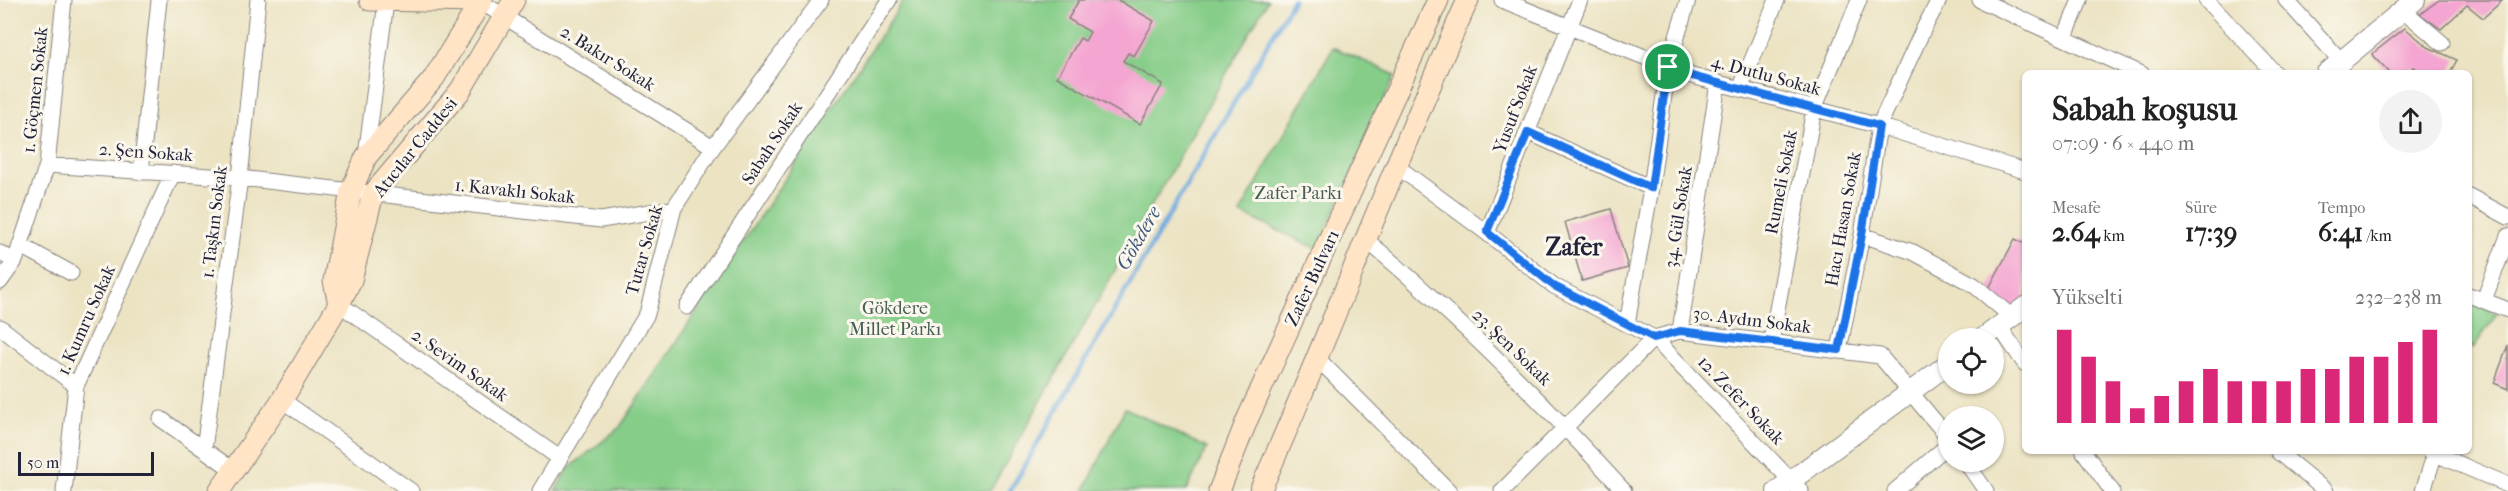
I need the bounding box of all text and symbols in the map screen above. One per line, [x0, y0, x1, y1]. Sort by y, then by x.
street label: 2. Bakır Sokak [556, 21, 660, 96]
street label: 1. Göçmen Sokak [18, 25, 53, 154]
pin [1642, 41, 1693, 92]
icon: arrive [1651, 50, 1684, 83]
street label: 4. Dutlu Sokak [1709, 51, 1824, 100]
street label: Yusuf Sokak [1489, 61, 1542, 157]
text: Sabah koşusu [2052, 90, 2237, 129]
button: share [2379, 90, 2442, 153]
street label: Atıcılar Caddesi [368, 93, 462, 202]
street label: Sabah Sokak [738, 97, 807, 189]
street label: Rumeli Sokak [1761, 127, 1802, 236]
text: 07:09 · 6 × 440 m [2052, 132, 2195, 155]
street label: 2. Şen Sokak [98, 139, 194, 166]
street label: Hacı Hasan Sokak [1821, 149, 1866, 288]
street label: 1. Taşkın Sokak [197, 164, 232, 280]
street label: 34. Gül Sokak [1660, 164, 1697, 269]
street label: 1. Kavaklı Sokak [454, 175, 577, 208]
park label: Zafer Parkı [1254, 183, 1343, 204]
text: Mesafe [2052, 198, 2101, 217]
text: Süre [2185, 198, 2217, 217]
text: Tempo [2318, 198, 2365, 217]
street label: Tutar Sokak [622, 202, 668, 298]
water label: Gökdere [1111, 202, 1166, 274]
text: 2.64 [2052, 217, 2100, 248]
text: 17:39 [2185, 217, 2237, 248]
text: 6:41 [2318, 217, 2363, 248]
street label: Zafer Bulvarı [1281, 226, 1344, 329]
text: km [2100, 226, 2125, 245]
text: /km [2363, 226, 2392, 245]
district label: Zafer [1546, 233, 1603, 261]
street label: 1. Kumru Sokak [53, 261, 120, 379]
text: Yükselti [2052, 286, 2123, 309]
text: 232–238 m [2355, 286, 2442, 309]
park label: Gökdere Millet Parkı [849, 298, 942, 340]
street label: 30. Aydın Sokak [1692, 303, 1813, 338]
street label: 23. Şen Sokak [1468, 305, 1556, 391]
street label: 2. Sevim Sokak [407, 324, 513, 407]
map controls [1938, 328, 2004, 472]
button: locate [1938, 328, 2004, 394]
street label: 12. Zefer Sokak [1693, 352, 1789, 450]
button: layers [1938, 406, 2004, 472]
scale bar [18, 449, 154, 476]
text: 50 m [27, 453, 59, 472]

